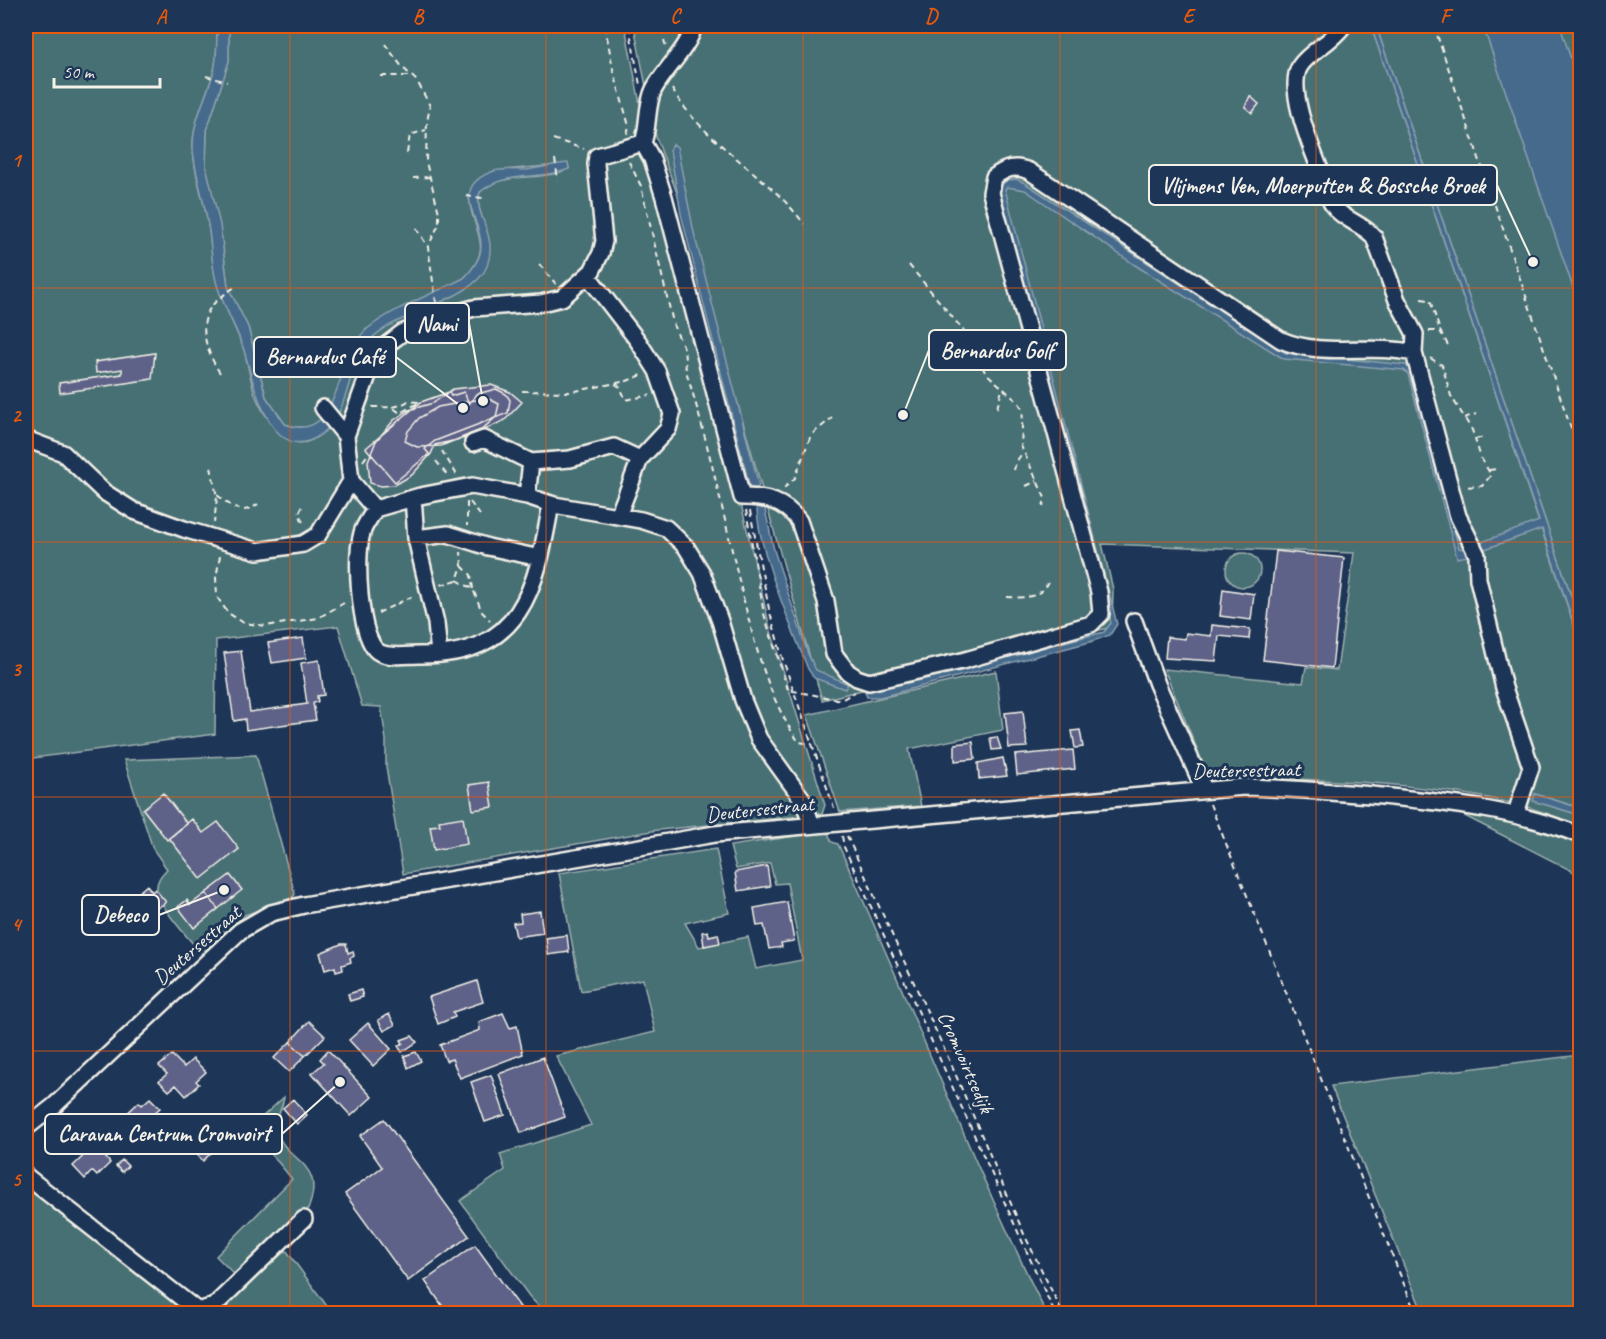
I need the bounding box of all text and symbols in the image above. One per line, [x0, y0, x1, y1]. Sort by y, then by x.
text: A [156, 4, 168, 29]
text: B [413, 4, 425, 29]
text: C [670, 4, 682, 29]
text: D [925, 4, 939, 29]
text: E [1183, 4, 1197, 29]
text: F [1440, 4, 1454, 29]
scale bar [54, 51, 160, 89]
text: 50 m [63, 61, 96, 83]
text: 1 [12, 148, 23, 173]
callout: Vlijmens Ven, Moerputten & Bossche Broek [1149, 165, 1497, 205]
text: Vlijmens Ven, Moerputten & Bossche Broek [1161, 172, 1487, 200]
callout: Nami [405, 303, 469, 343]
text: Nami [417, 310, 460, 338]
callout: Bernardus Golf [929, 330, 1066, 370]
callout: Bernardus Café [254, 337, 396, 377]
text: Bernardus Golf [940, 337, 1059, 365]
text: Bernardus Café [266, 343, 388, 371]
text: 2 [12, 403, 23, 428]
text: 3 [12, 657, 23, 682]
street label: Deutersestraat [1192, 756, 1302, 784]
street label: Deutersestraat [705, 790, 817, 828]
callout: Debeco [82, 895, 159, 935]
street label: Deutersestraat [148, 898, 248, 990]
text: Debeco [94, 901, 150, 929]
text: 4 [12, 912, 24, 937]
street label: Cromvoirtsedijk [932, 1007, 1001, 1118]
callout: Caravan Centrum Cromvoirt [45, 1114, 282, 1154]
text: Caravan Centrum Cromvoirt [58, 1120, 274, 1148]
text: 5 [12, 1167, 23, 1192]

